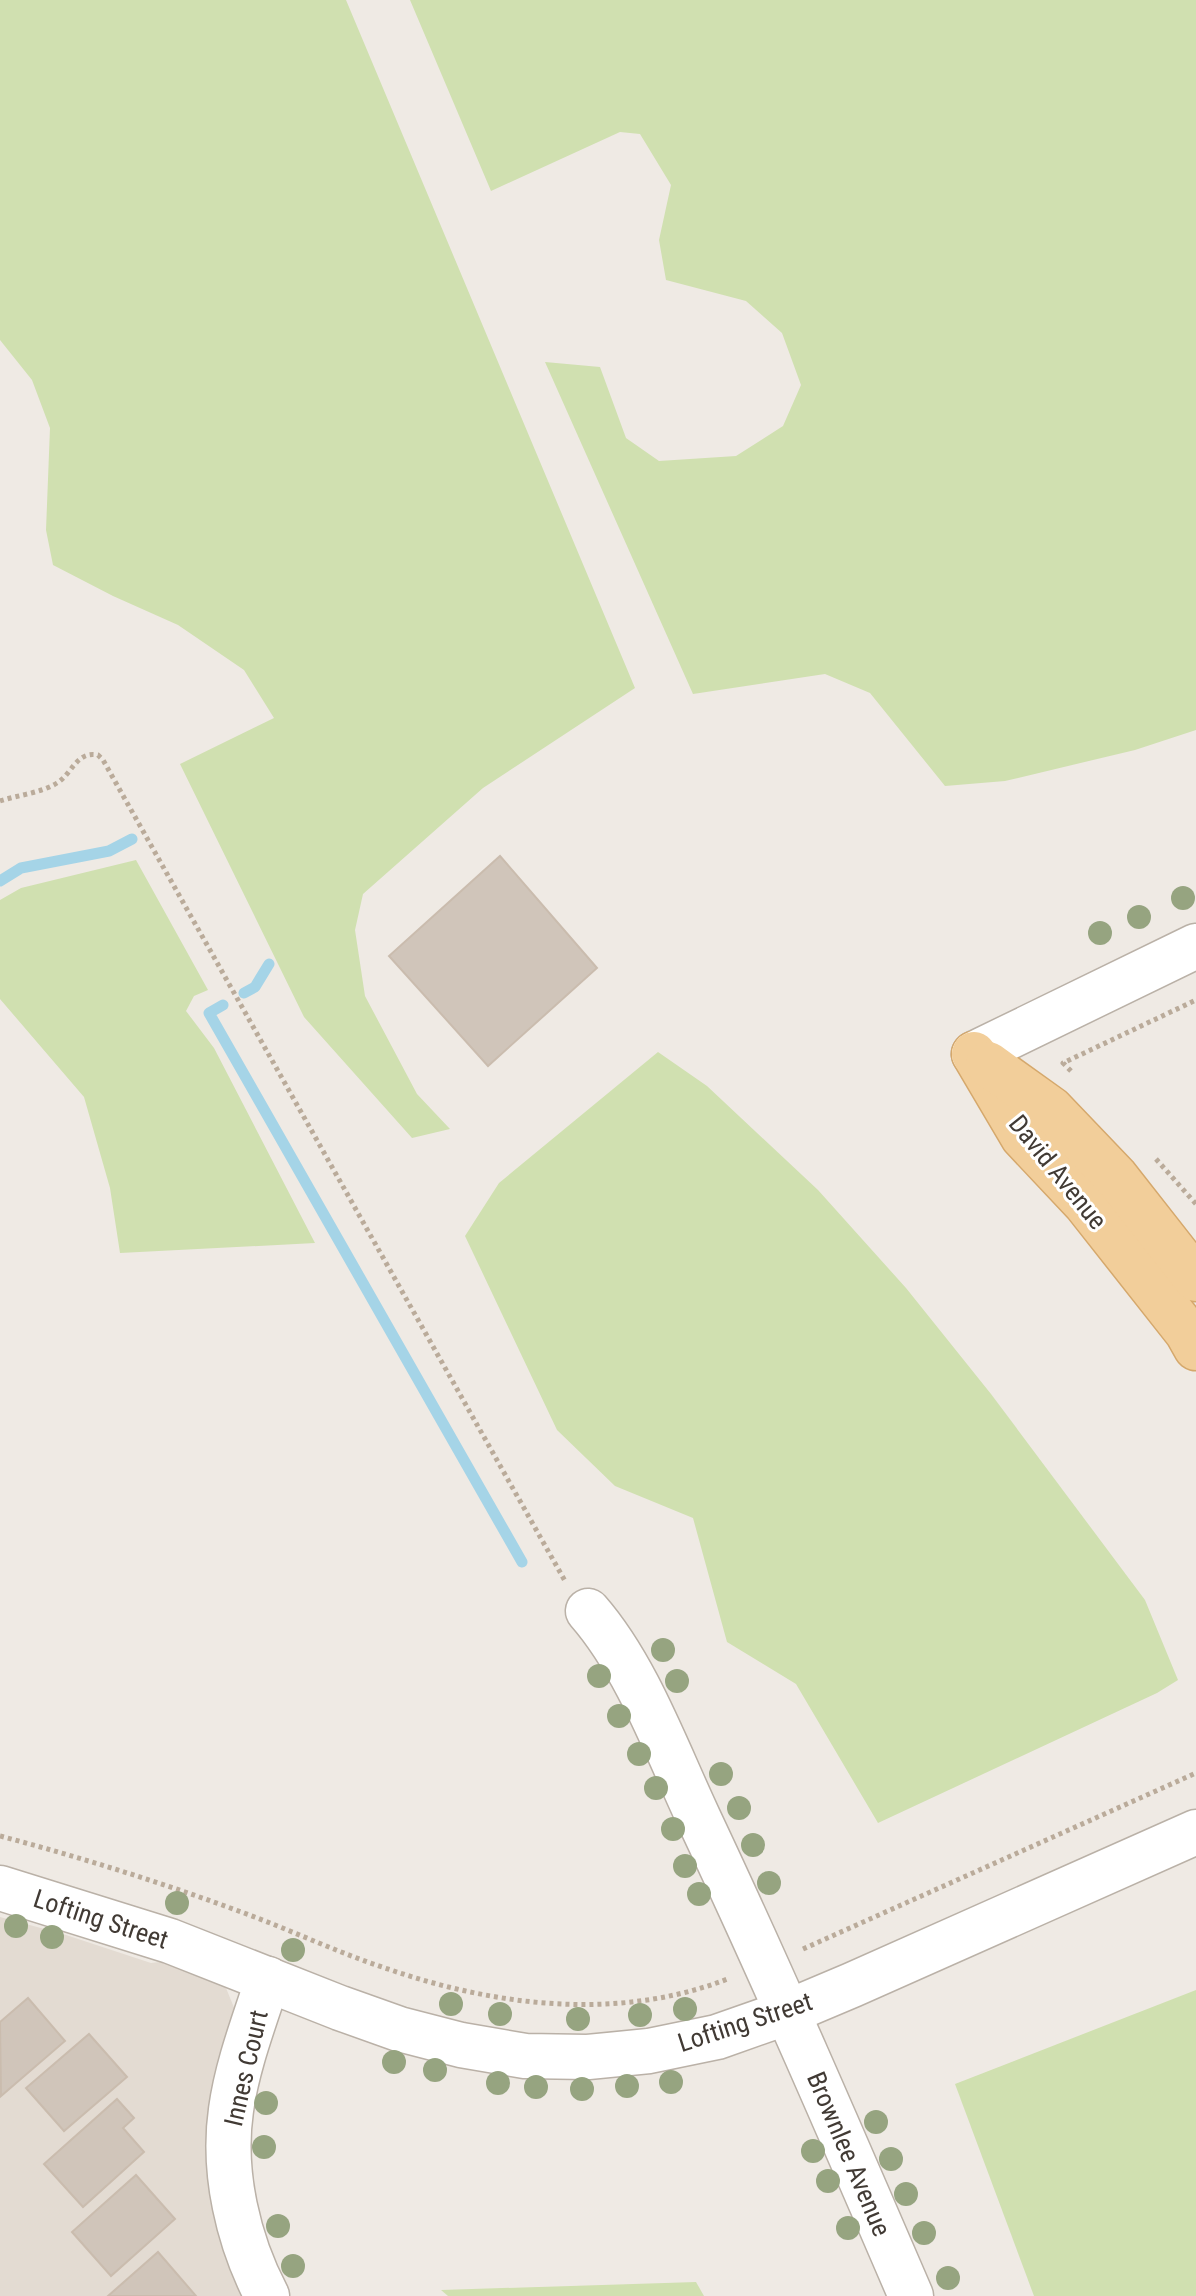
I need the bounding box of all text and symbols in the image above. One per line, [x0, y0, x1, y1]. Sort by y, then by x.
street label: David Avenue [1003, 1109, 1113, 1235]
street label: Lofting Street [30, 1883, 172, 1955]
street label: Lofting Street [674, 1986, 816, 2058]
street label: Innes Court [218, 2007, 274, 2129]
street label: Brownlee Avenue [801, 2067, 897, 2241]

